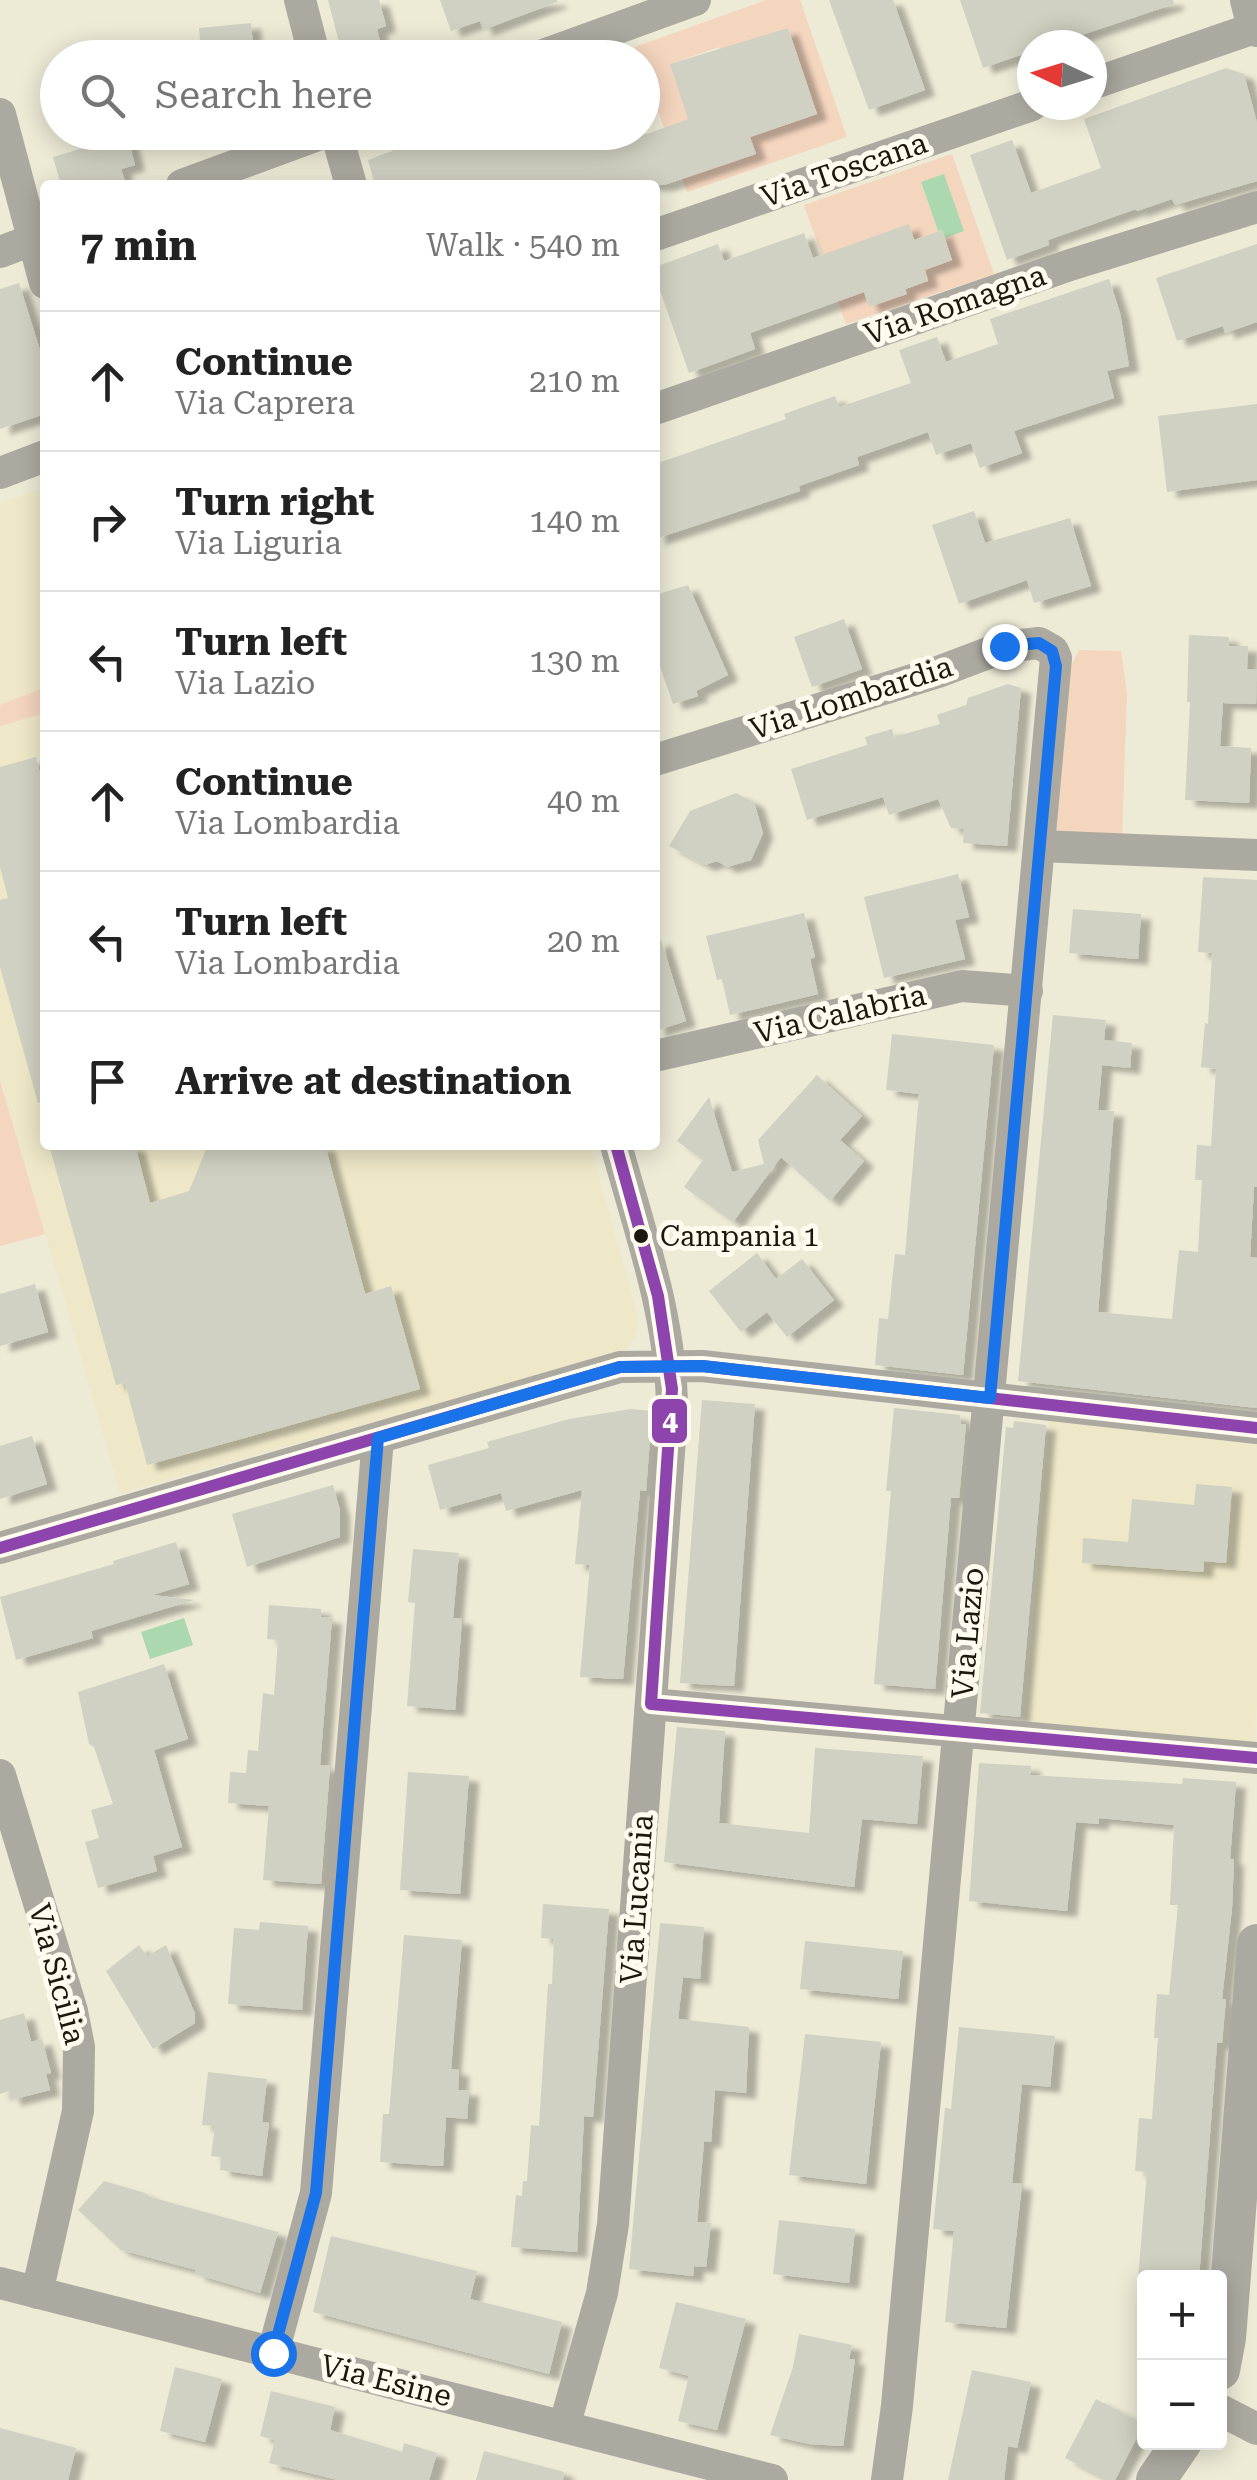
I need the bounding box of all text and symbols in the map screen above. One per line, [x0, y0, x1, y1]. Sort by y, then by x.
north arrow [1017, 30, 1107, 120]
search box [40, 40, 660, 150]
icon: search [75, 68, 130, 123]
text: Search here [155, 73, 373, 117]
street label: Via Toscana [756, 125, 932, 214]
text: 7 min [80, 221, 197, 270]
text: Walk · 540 m [426, 226, 620, 264]
street label: Via Romagna [860, 257, 1050, 352]
text: Continue [175, 340, 353, 384]
icon: ahead [80, 354, 135, 409]
text: 210 m [529, 362, 620, 400]
text: Via Caprera [175, 384, 355, 422]
text: Turn right [175, 480, 374, 524]
icon: right [80, 494, 135, 549]
text: 140 m [529, 502, 620, 540]
text: Via Liguria [175, 524, 342, 562]
text: Turn left [175, 620, 347, 664]
route end [982, 624, 1028, 670]
icon: left [80, 634, 135, 689]
text: 130 m [529, 642, 620, 680]
street label: Via Lombardia [745, 648, 957, 747]
text: Via Lazio [175, 664, 315, 702]
text: Continue [175, 760, 353, 804]
icon: ahead [80, 774, 135, 829]
text: 40 m [547, 782, 620, 820]
text: Via Lombardia [175, 804, 400, 842]
text: Turn left [175, 900, 347, 944]
icon: left [80, 914, 135, 969]
text: 20 m [547, 922, 620, 960]
text: Via Lombardia [175, 944, 400, 982]
street label: Via Calabria [751, 977, 929, 1050]
icon: arrive [80, 1054, 135, 1109]
text: Arrive at destination [175, 1059, 571, 1103]
place label: Campania 1 [660, 1220, 819, 1253]
marker: Campania 1 [631, 1226, 651, 1246]
line badge: 4 [650, 1397, 689, 1445]
text: 4 [662, 1405, 678, 1438]
street label: Via Lazio [944, 1566, 991, 1700]
street label: Via Lucania [613, 1813, 660, 1985]
street label: Via Sicilia [22, 1900, 93, 2048]
map controls [1137, 2270, 1227, 2450]
button: + [1137, 2270, 1227, 2360]
route start [251, 2331, 297, 2377]
street label: Via Esine [317, 2347, 455, 2414]
button: − [1137, 2360, 1227, 2450]

